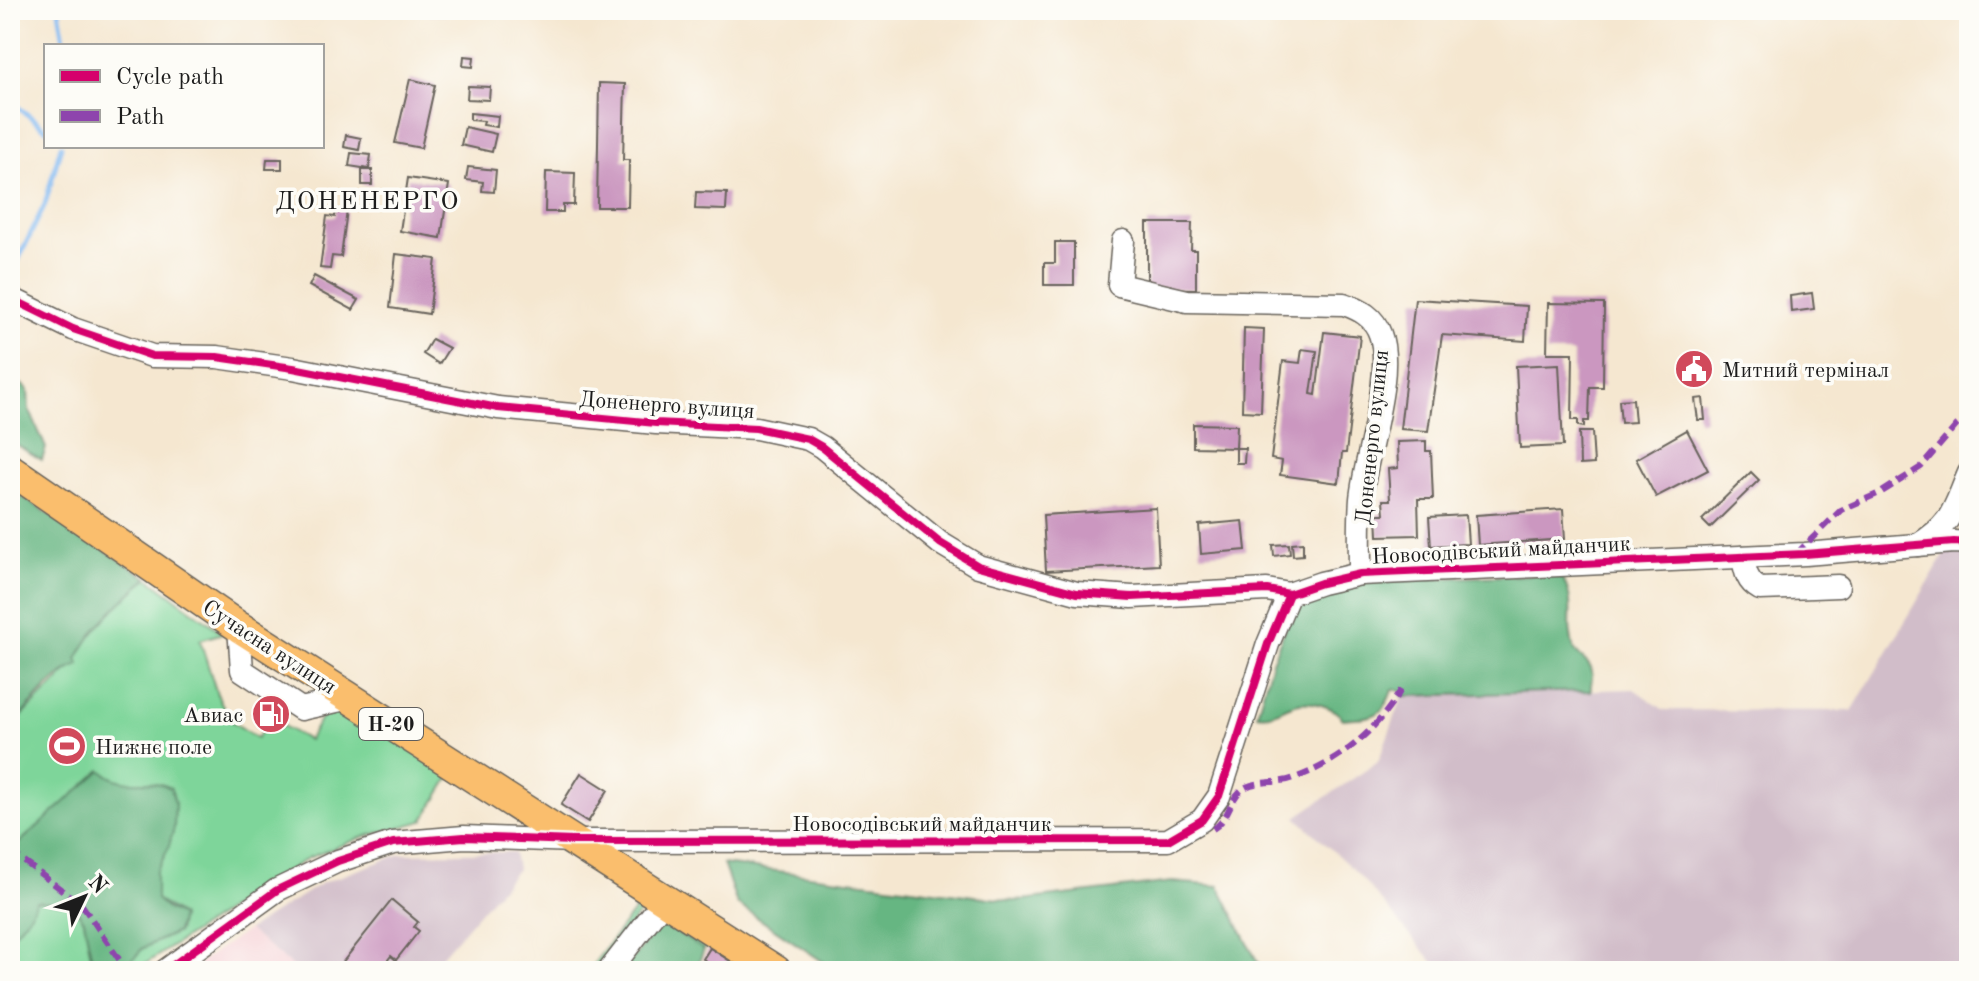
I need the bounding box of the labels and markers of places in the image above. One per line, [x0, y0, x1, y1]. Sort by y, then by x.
public building icon: Митний термінал [1673, 348, 1715, 390]
place label: Митний термінал [1722, 360, 1889, 382]
fuel station icon: Авиас [250, 693, 292, 735]
place label: Авиас [183, 705, 243, 727]
sports icon: Нижнє поле [46, 725, 88, 767]
place label: Нижнє поле [95, 737, 212, 759]

